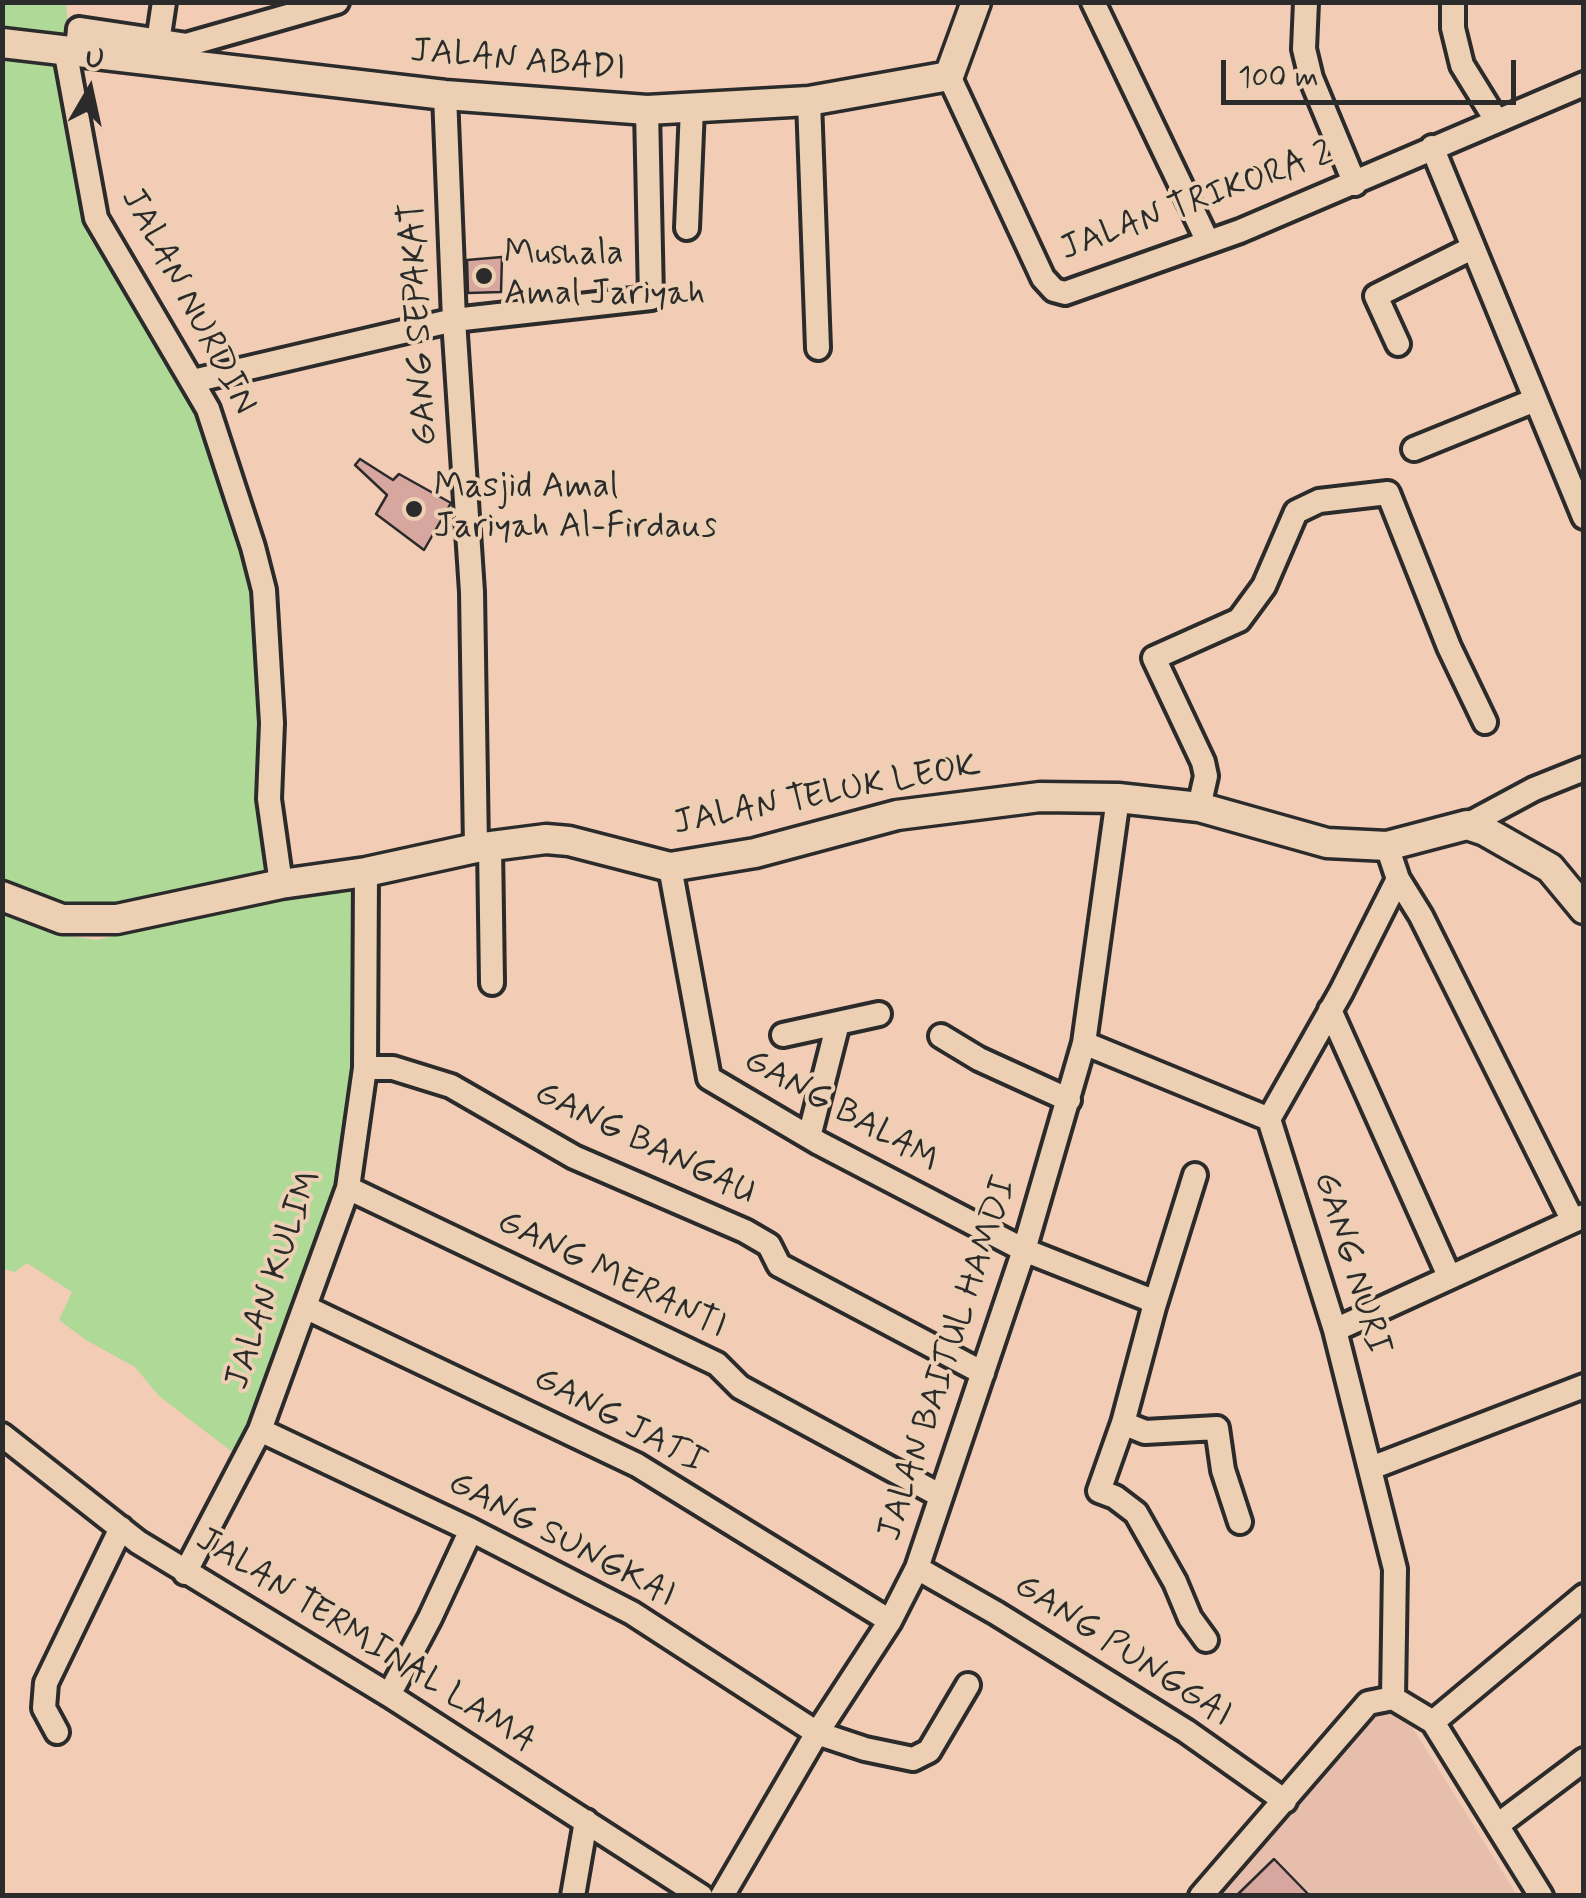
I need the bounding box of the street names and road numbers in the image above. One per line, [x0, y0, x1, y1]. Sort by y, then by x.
street label: JALAN ABADI [409, 32, 627, 92]
street label: JALAN TRIKORA 2 [1055, 134, 1339, 272]
street label: JALAN NURDIN [110, 182, 264, 422]
street label: GANG SEPAKAT [394, 201, 448, 447]
street label: JALAN TELUK LEOK [670, 746, 984, 846]
street label: GANG BALAM [736, 1041, 946, 1183]
street label: GANG BANGAU [527, 1073, 761, 1217]
street label: JALAN KULIM [218, 1164, 332, 1396]
street label: GANG NURI [1302, 1167, 1398, 1361]
street label: JALAN BAITUL HAMDI [870, 1172, 1028, 1546]
street label: GANG MERANTI [489, 1202, 733, 1350]
street label: GANG JATI [525, 1359, 713, 1485]
street label: GANG SUNGKAI [440, 1463, 682, 1619]
street label: JALAN TERMINAL LAMA [187, 1520, 543, 1764]
street label: GANG PUNGGAI [1005, 1566, 1239, 1738]

